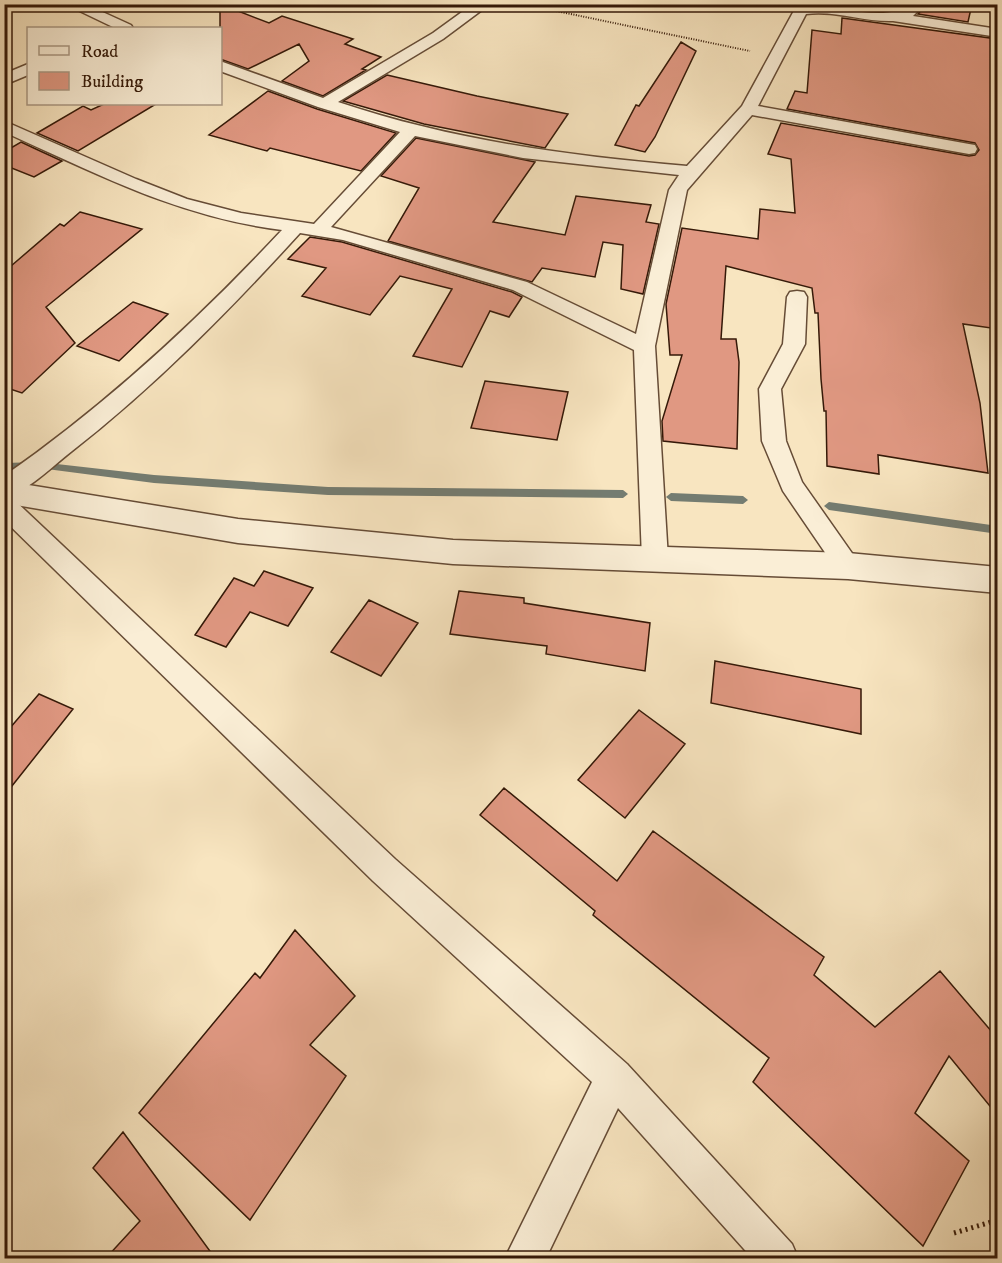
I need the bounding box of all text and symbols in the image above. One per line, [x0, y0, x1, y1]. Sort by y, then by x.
legend [27, 27, 222, 105]
text: Road [81, 41, 118, 63]
text: Building [81, 71, 143, 93]

